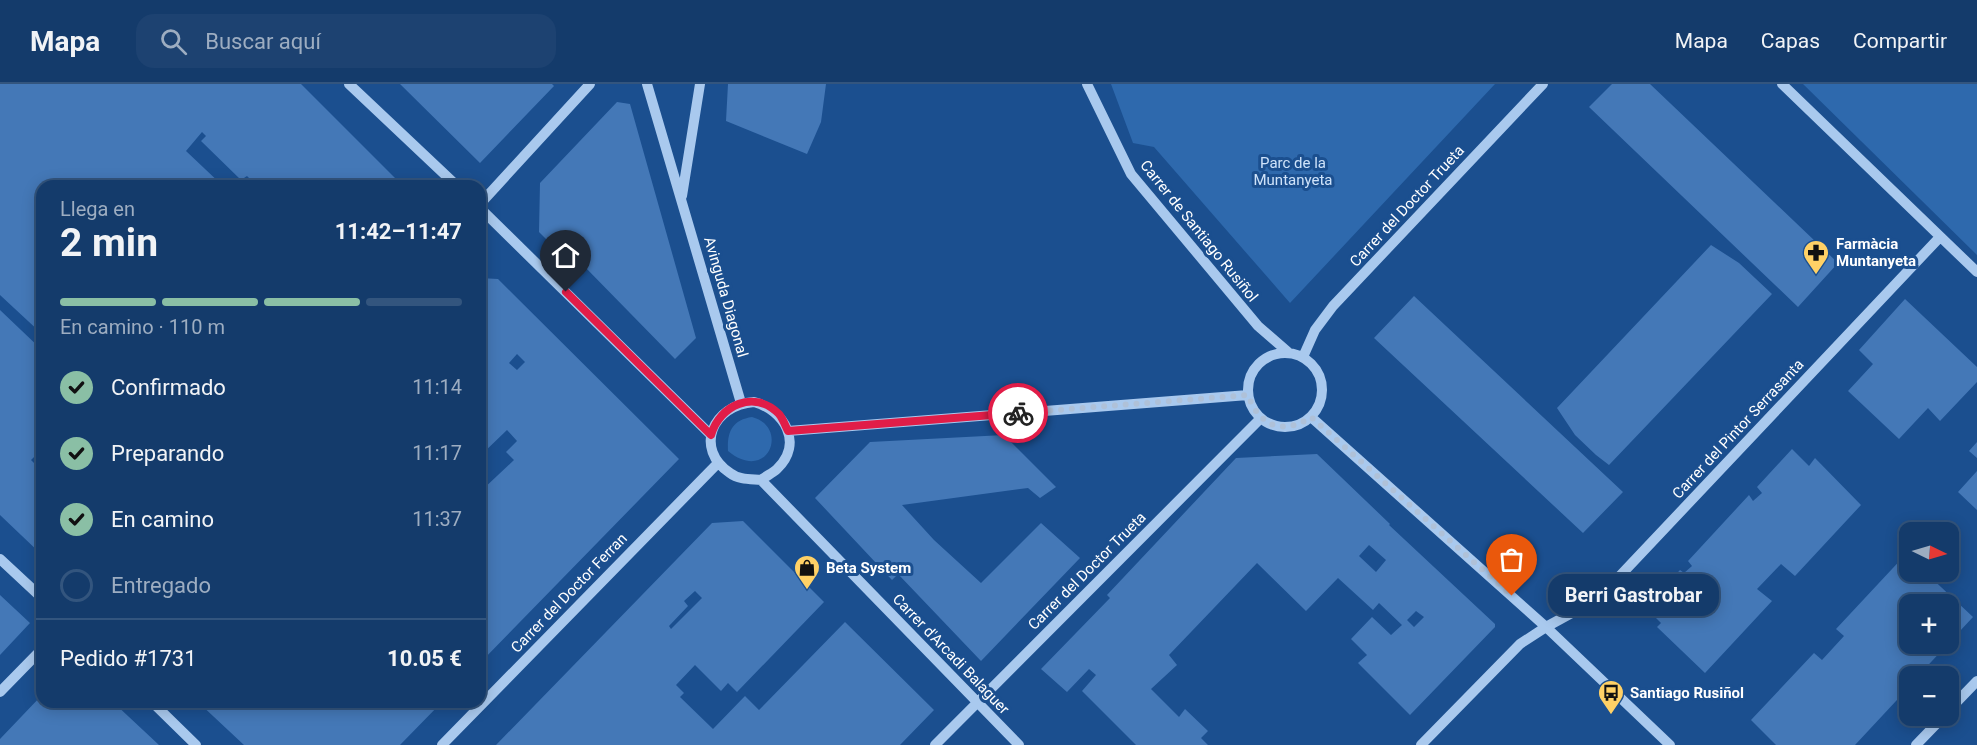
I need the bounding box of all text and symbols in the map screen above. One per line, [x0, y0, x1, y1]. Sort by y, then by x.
search box [136, 14, 556, 68]
text: Mapa [30, 25, 100, 58]
icon: search [157, 25, 190, 58]
text: Buscar aquí [205, 29, 321, 54]
text: Mapa [1675, 29, 1728, 53]
text: Capas [1761, 29, 1820, 53]
text: Compartir [1853, 29, 1947, 53]
street label: Carrer del Doctor Trueta [1346, 142, 1468, 270]
park label: Parc de la Muntanyeta [1253, 154, 1333, 189]
street label: Carrer de Santiago Rusiñol [1136, 157, 1262, 305]
text: Llega en [60, 197, 135, 221]
text: 11:42–11:47 [335, 219, 462, 244]
text: 2 min [60, 220, 158, 266]
pin [540, 230, 591, 292]
street label: Avinguda Diagonal [700, 235, 752, 359]
place label: Farmàcia Muntanyeta [1836, 235, 1916, 270]
pharmacy icon: Farmàcia Muntanyeta [1801, 238, 1831, 276]
icon: home [549, 239, 582, 272]
text: En camino · 110 m [60, 315, 225, 339]
street label: Carrer del Pintor Serrasanta [1669, 356, 1807, 502]
icon: check [60, 371, 93, 404]
text: Confirmado [111, 375, 226, 400]
text: 11:14 [412, 375, 462, 399]
courier [988, 383, 1048, 443]
icon: bike [1002, 397, 1035, 430]
icon: check [60, 437, 93, 470]
text: Preparando [111, 441, 224, 466]
text: 11:17 [412, 441, 462, 465]
icon: check [60, 503, 93, 536]
text: En camino [111, 507, 214, 532]
text: 11:37 [412, 507, 462, 531]
street label: Carrer del Doctor Trueta [1024, 508, 1150, 634]
north arrow [1899, 522, 1959, 582]
map controls [1899, 522, 1959, 726]
street label: Carrer del Doctor Ferran [507, 529, 631, 657]
pin [1486, 534, 1537, 596]
icon: bag [1495, 543, 1528, 576]
shop icon: Beta System [792, 553, 822, 591]
place label: Beta System [826, 559, 911, 577]
text: Entregado [111, 573, 211, 598]
callout: Berri Gastrobar [1548, 575, 1719, 617]
text: Berri Gastrobar [1565, 583, 1702, 607]
street label: Carrer d'Arcadi Balaguer [889, 590, 1013, 718]
button: + [1899, 594, 1959, 654]
text: Pedido #1731 [60, 646, 197, 671]
text: 10.05 € [387, 646, 462, 671]
button: − [1899, 666, 1959, 726]
bus stop icon: Santiago Rusiñol [1596, 678, 1626, 716]
place label: Santiago Rusiñol [1630, 684, 1744, 702]

